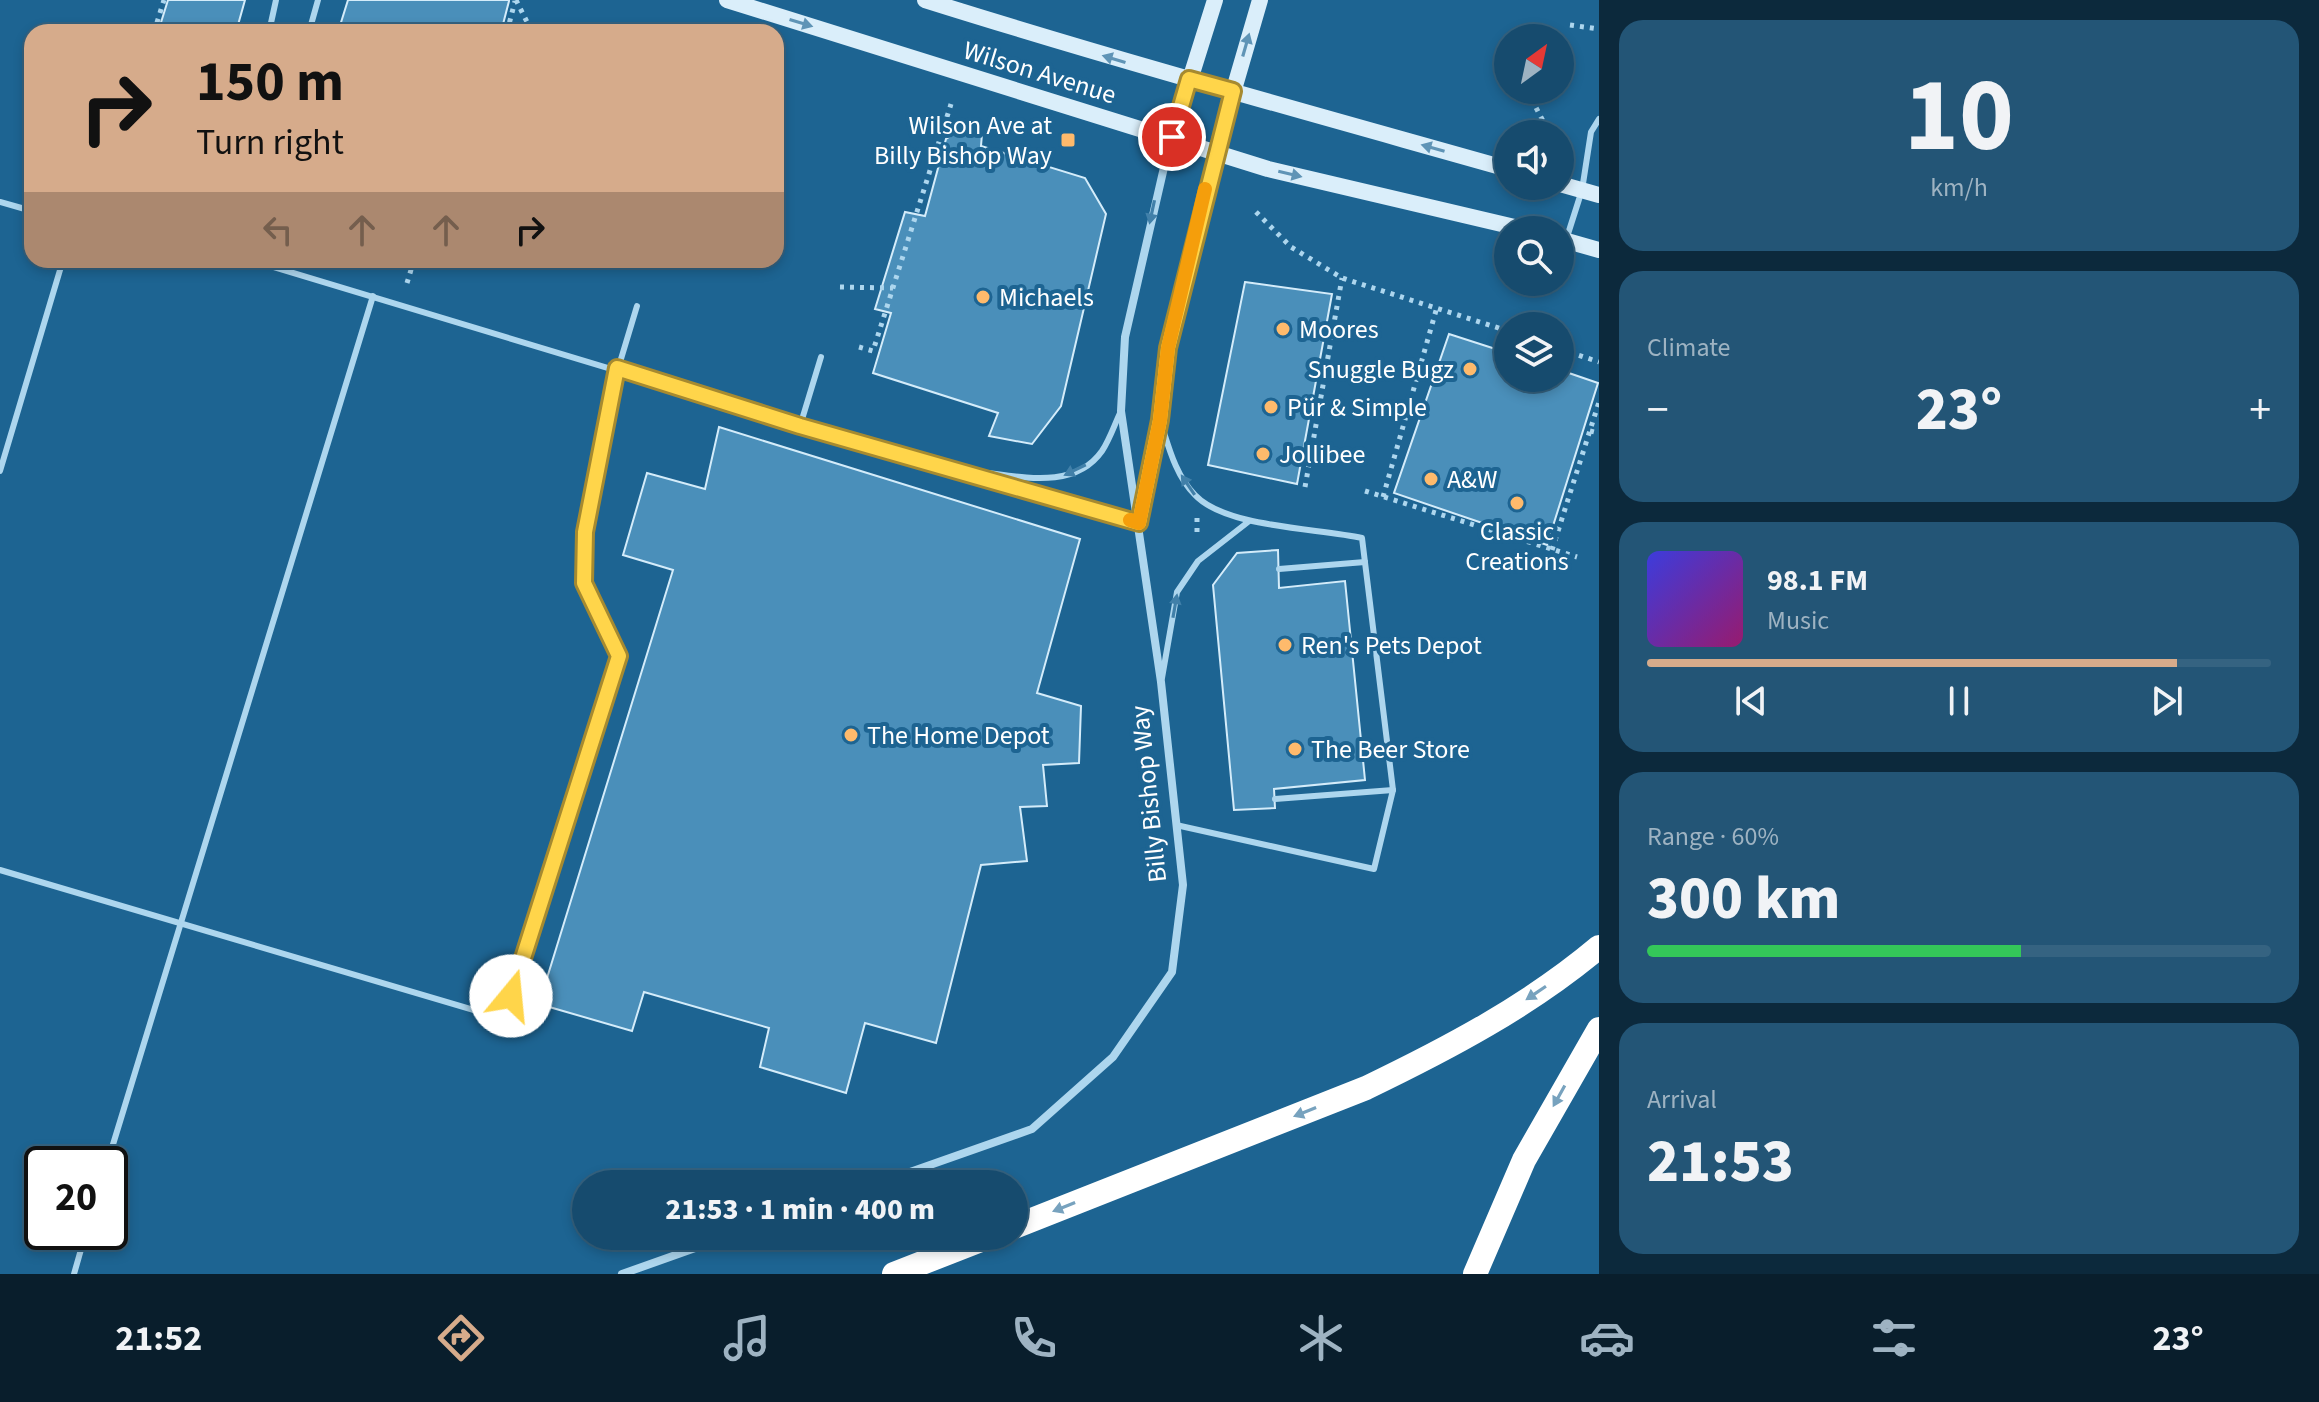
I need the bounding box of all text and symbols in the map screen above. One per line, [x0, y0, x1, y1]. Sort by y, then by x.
one-way arrow [789, 17, 813, 30]
north arrow [1494, 24, 1574, 104]
map controls [1494, 24, 1574, 392]
street label: Wilson Avenue [959, 32, 1121, 113]
one-way arrow [1240, 33, 1253, 57]
text: 150 m [196, 43, 344, 122]
text: 10 [1904, 43, 2014, 191]
one-way arrow [1101, 52, 1125, 65]
icon: right [64, 56, 168, 160]
pin [1138, 103, 1206, 171]
place label: Wilson Ave at Billy Bishop Way [874, 107, 1052, 174]
icon: arrive [1150, 115, 1194, 159]
text: Turn right [196, 117, 344, 168]
button: sound [1494, 120, 1574, 200]
marker: Wilson Ave at Billy Bishop Way [1059, 131, 1077, 149]
one-way arrow [1420, 141, 1444, 154]
one-way arrow [1278, 168, 1303, 181]
text: km/h [1930, 169, 1988, 206]
one-way arrow [1145, 200, 1158, 225]
icon: left [256, 208, 300, 252]
icon: ahead [340, 208, 384, 252]
icon: ahead [424, 208, 468, 252]
icon: right [508, 208, 552, 252]
button: search [1494, 216, 1574, 296]
place label: Michaels [999, 279, 1094, 316]
marker: Michaels [974, 288, 992, 306]
place label: Moores [1299, 311, 1379, 348]
button: layers [1494, 312, 1574, 392]
marker: Moores [1274, 320, 1292, 338]
text: Climate [1647, 329, 1731, 366]
place label: Snuggle Bugz [1308, 351, 1454, 388]
marker: Snuggle Bugz [1461, 360, 1479, 378]
text: 23° [1916, 368, 2002, 453]
text: − [1647, 379, 1669, 442]
text: + [2249, 379, 2271, 442]
place label: Pür & Simple [1287, 389, 1427, 426]
marker: Pür & Simple [1262, 398, 1280, 416]
place label: Jollibee [1279, 436, 1365, 473]
marker: Jollibee [1254, 445, 1272, 463]
place label: A&W [1447, 461, 1497, 498]
one-way arrow [1063, 463, 1086, 477]
marker: A&W [1422, 470, 1440, 488]
one-way arrow [1181, 475, 1196, 496]
marker: Classic Creations [1508, 494, 1526, 512]
place label: Classic Creations [1465, 513, 1569, 580]
text: 98.1 FM [1767, 559, 1868, 602]
one-way arrow [1169, 593, 1181, 618]
text: Music [1767, 602, 1829, 639]
place label: Ren's Pets Depot [1301, 627, 1482, 664]
marker: Ren's Pets Depot [1276, 636, 1294, 654]
icon: previous [1729, 679, 1773, 723]
icon: pause [1937, 679, 1981, 723]
icon: next [2145, 679, 2189, 723]
street label: Billy Bishop Way [1121, 704, 1176, 884]
place label: The Home Depot [867, 717, 1050, 754]
marker: The Home Depot [842, 726, 860, 744]
place label: The Beer Store [1311, 731, 1470, 768]
marker: The Beer Store [1286, 740, 1304, 758]
text: Range · 60% [1647, 818, 1779, 855]
text: 300 km [1647, 857, 1840, 942]
position arrow [469, 954, 553, 1038]
one-way arrow [1526, 985, 1547, 1000]
text: Arrival [1647, 1081, 1717, 1118]
one-way arrow [1552, 1085, 1566, 1107]
one-way arrow [1293, 1105, 1317, 1118]
text: 21:53 [1647, 1120, 1794, 1205]
speed limit sign: 20 [24, 1146, 128, 1250]
text: 21:53 · 1 min · 400 m [665, 1188, 935, 1231]
one-way arrow [1052, 1201, 1076, 1214]
icon: directions [433, 1310, 489, 1366]
icon: music [719, 1310, 775, 1366]
icon: phone [1006, 1310, 1062, 1366]
icon: climate [1293, 1310, 1349, 1366]
icon: car [1579, 1310, 1635, 1366]
icon: filters [1866, 1310, 1922, 1366]
text: 21:52 [115, 1313, 202, 1364]
text: 23° [2153, 1313, 2204, 1364]

